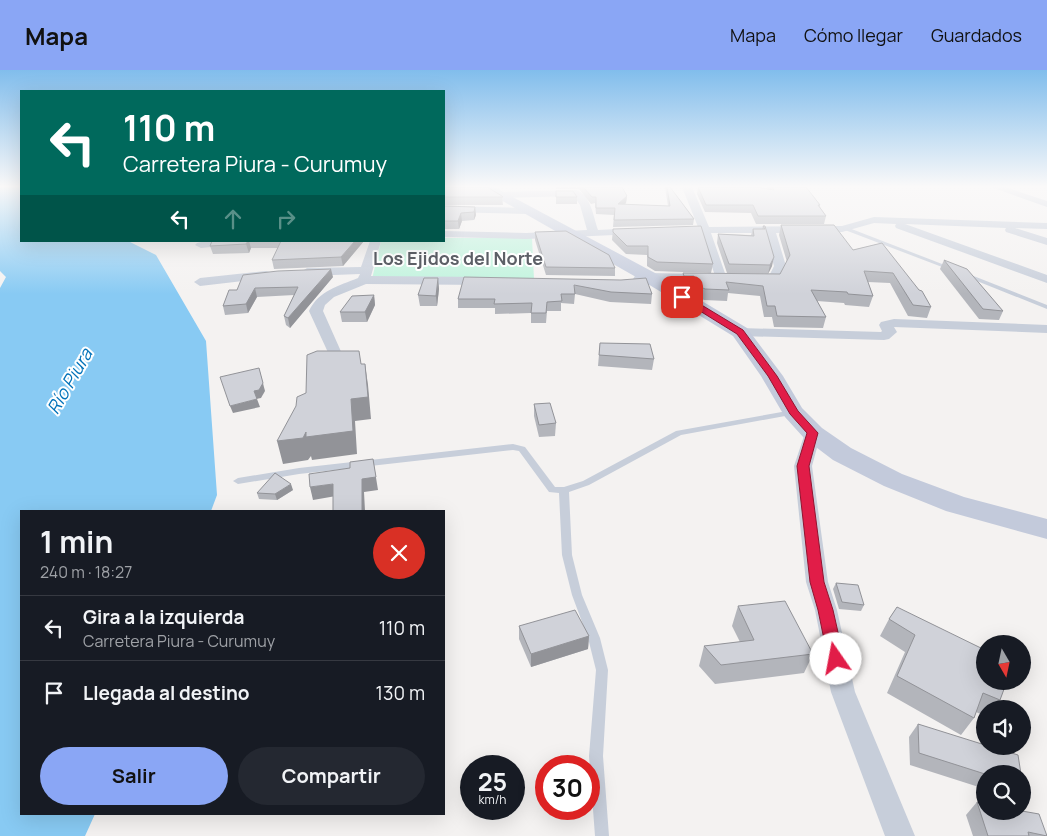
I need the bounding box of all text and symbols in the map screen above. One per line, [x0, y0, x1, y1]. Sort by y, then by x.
text: Mapa [25, 19, 88, 52]
text: Mapa [730, 23, 776, 47]
text: Cómo llegar [804, 23, 903, 47]
text: Guardados [931, 23, 1022, 47]
text: 110 m [123, 104, 215, 152]
icon: left [40, 110, 105, 175]
text: Carretera Piura - Curumuy [123, 149, 387, 179]
icon: left [166, 205, 194, 233]
icon: ahead [219, 205, 247, 233]
icon: right [272, 205, 300, 233]
district label: Los Ejidos del Norte [373, 246, 543, 270]
pin [661, 276, 703, 318]
icon: arrive [668, 283, 696, 311]
water label: Río Piura [41, 343, 98, 418]
text: 1 min [40, 521, 113, 562]
button: close [373, 527, 425, 579]
text: 240 m · 18:27 [40, 561, 132, 583]
text: Gira a la izquierda [83, 604, 244, 630]
icon: left [40, 614, 68, 642]
text: 110 m [379, 615, 425, 641]
text: Carretera Piura - Curumuy [83, 630, 275, 652]
position arrow [809, 632, 861, 684]
north arrow [976, 635, 1031, 690]
map controls [976, 635, 1031, 820]
icon: arrive [40, 679, 68, 707]
text: Llegada al destino [83, 680, 250, 706]
text: 130 m [376, 680, 425, 706]
button: sound [976, 700, 1031, 755]
button: Salir [40, 747, 228, 805]
button: Compartir [238, 747, 425, 805]
speed limit sign: 30 [535, 755, 600, 820]
text: 25 [478, 764, 507, 799]
button: search [976, 765, 1031, 820]
text: km/h [479, 791, 506, 808]

